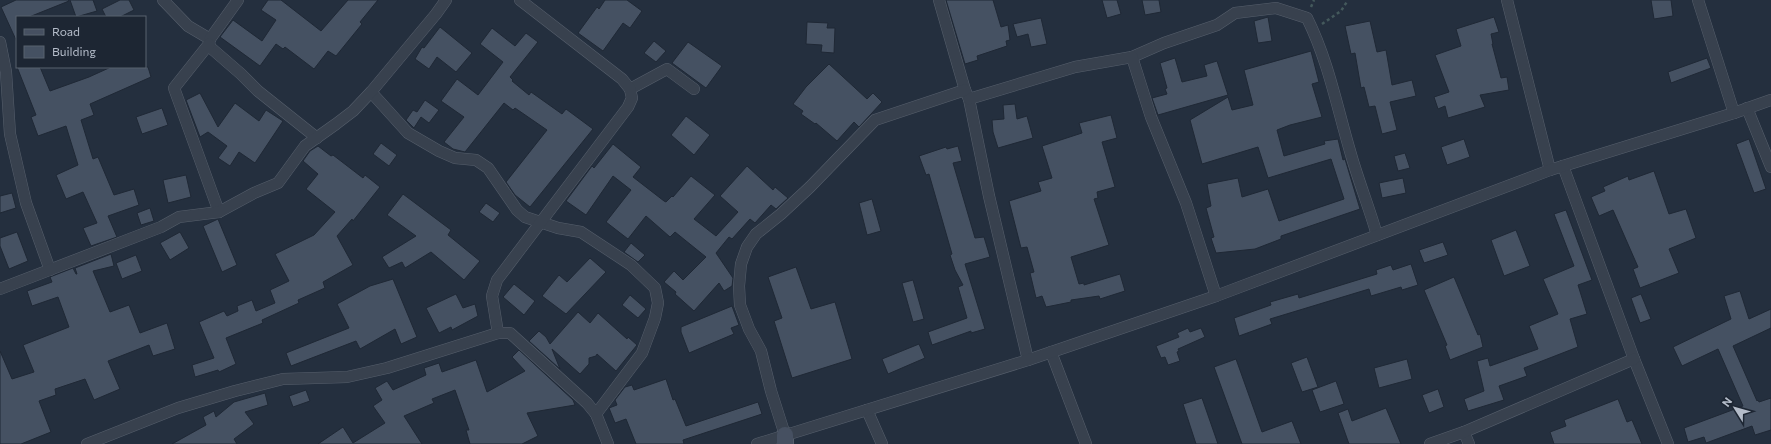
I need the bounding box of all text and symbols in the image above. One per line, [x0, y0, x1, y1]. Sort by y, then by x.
legend [16, 16, 146, 68]
text: Road [52, 24, 80, 38]
text: Building [52, 44, 96, 58]
north arrow [1715, 388, 1755, 428]
text: N [1719, 394, 1734, 409]

